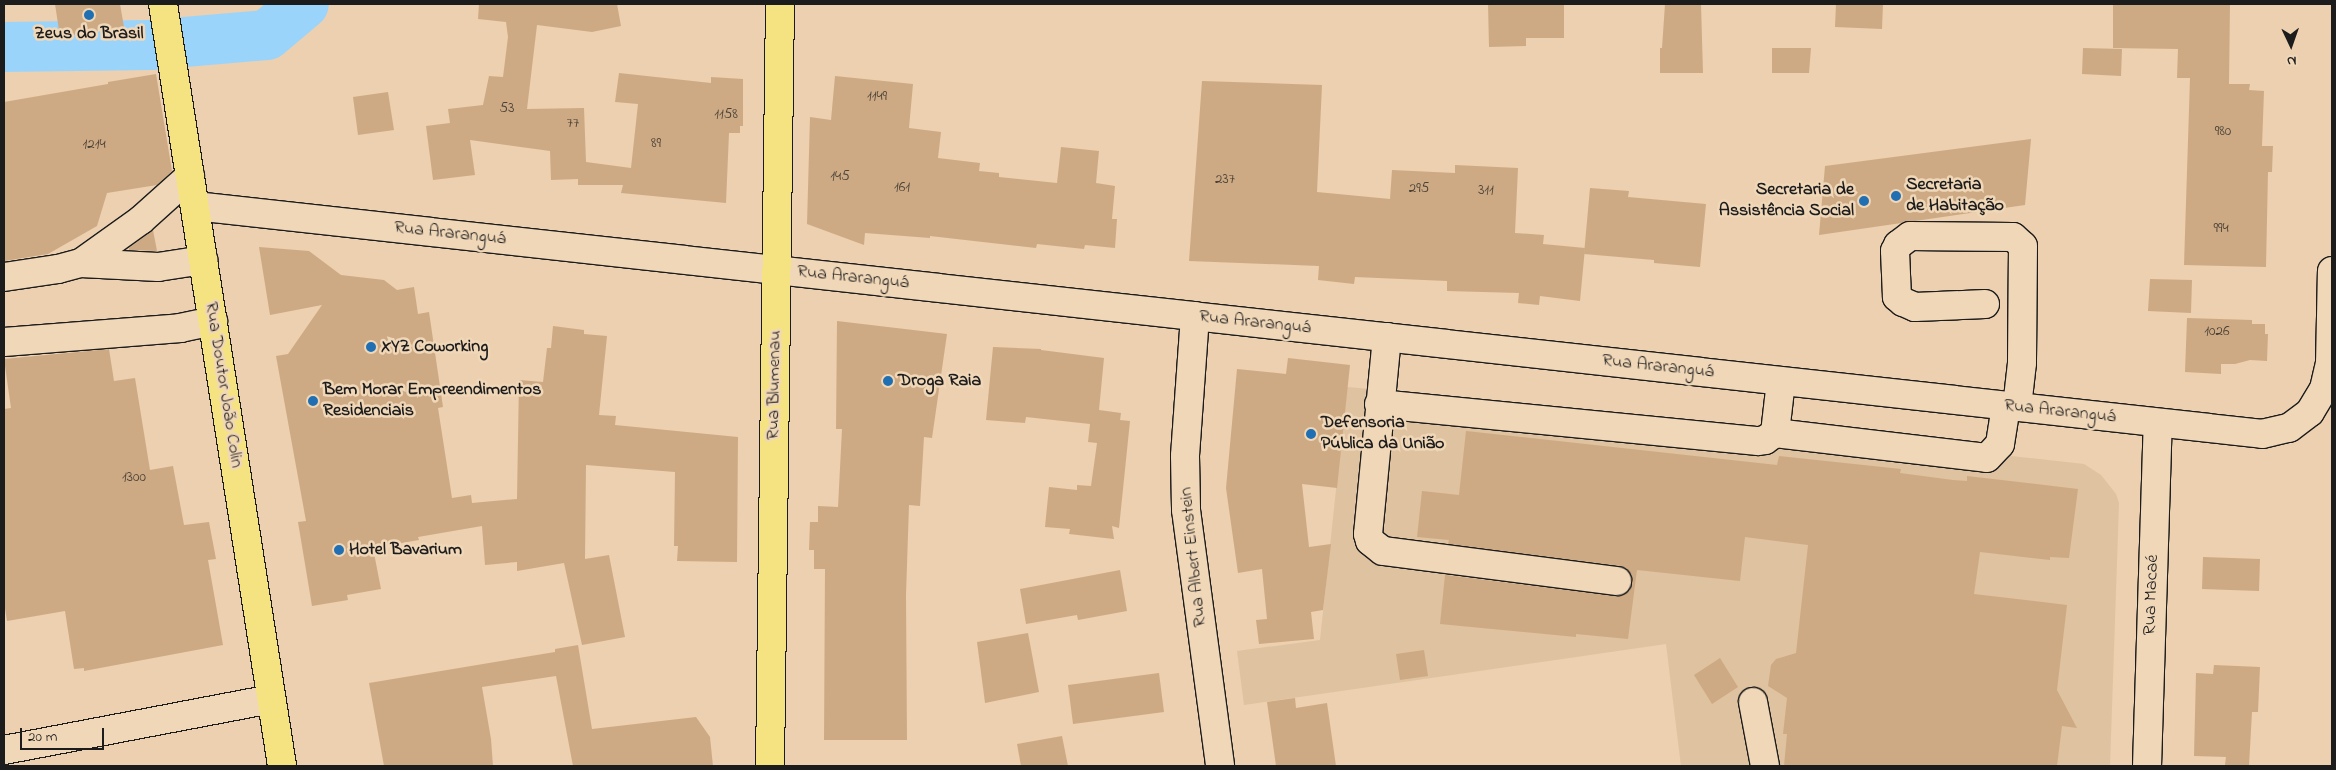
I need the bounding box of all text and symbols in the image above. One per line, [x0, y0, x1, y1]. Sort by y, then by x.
marker: Zeus do Brasil [83, 9, 95, 21]
north arrow [2266, 20, 2316, 70]
place label: Zeus do Brasil [34, 23, 144, 45]
text: N [2287, 50, 2297, 71]
house number: 1149 [867, 88, 887, 106]
house number: 53 [500, 100, 514, 118]
house number: 1158 [714, 106, 738, 124]
house number: 77 [567, 115, 579, 133]
house number: 980 [2215, 123, 2231, 141]
house number: 89 [651, 135, 661, 153]
house number: 1214 [82, 136, 106, 154]
house number: 145 [830, 168, 850, 186]
house number: 237 [1215, 171, 1235, 189]
place label: Secretaria de Habitação [1906, 175, 2004, 218]
house number: 161 [894, 179, 910, 197]
house number: 295 [1409, 180, 1429, 198]
place label: Secretaria de Assistência Social [1719, 180, 1854, 222]
house number: 311 [1478, 182, 1494, 200]
marker: Secretaria de Habitação [1890, 190, 1902, 202]
marker: Secretaria de Assistência Social [1858, 195, 1870, 207]
street label: Rua Araranguá [393, 217, 507, 251]
house number: 994 [2213, 220, 2229, 238]
street label: Rua Araranguá [796, 261, 910, 295]
street label: Rua Doutor João Colin [199, 301, 247, 469]
street label: Rua Araranguá [1198, 306, 1312, 340]
house number: 1026 [2204, 323, 2230, 341]
street label: Rua Blumenau [763, 330, 787, 440]
place label: XYZ Coworking [381, 336, 488, 358]
marker: XYZ Coworking [365, 341, 377, 353]
street label: Rua Araranguá [1601, 350, 1715, 384]
place label: Droga Raia [898, 370, 981, 392]
marker: Droga Raia [882, 375, 894, 387]
place label: Bem Morar Empreendimentos Residenciais [323, 380, 541, 422]
marker: Bem Morar Empreendimentos Residenciais [307, 395, 319, 407]
street label: Rua Araranguá [2003, 395, 2117, 429]
place label: Defensoria Pública da União [1321, 413, 1444, 456]
marker: Defensoria Pública da União [1305, 428, 1317, 440]
house number: 1300 [122, 469, 146, 487]
street label: Rua Albert Einstein [1176, 486, 1212, 628]
place label: Hotel Bavarium [349, 539, 462, 561]
marker: Hotel Bavarium [333, 544, 345, 556]
street label: Rua Macaé [2140, 554, 2164, 636]
scale bar [22, 718, 106, 750]
text: 20 m [28, 726, 57, 748]

